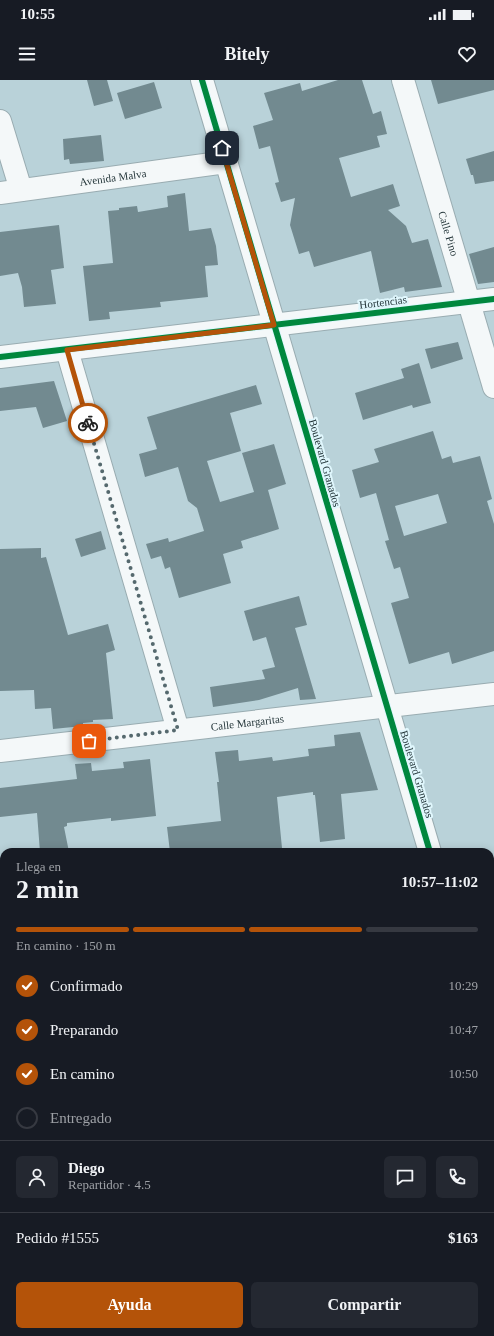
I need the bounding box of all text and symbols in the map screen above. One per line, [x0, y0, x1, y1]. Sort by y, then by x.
text: 10:55 [20, 6, 55, 22]
icon: menu [16, 43, 38, 65]
icon: heart [456, 43, 478, 65]
text: Bitely [225, 44, 270, 64]
pin [205, 131, 239, 165]
icon: home [211, 137, 233, 159]
street label: Avenida Malva [79, 167, 147, 188]
street label: Calle Pino [436, 210, 461, 258]
street label: Hortencias [359, 293, 407, 311]
courier [68, 403, 108, 443]
icon: bike [77, 412, 99, 434]
street label: Boulevard Granados [307, 418, 343, 508]
street label: Calle Margaritas [210, 712, 285, 733]
pin [72, 724, 106, 758]
street label: Boulevard Granados [398, 729, 436, 819]
icon: bag [78, 730, 100, 752]
text: Llega en [16, 859, 61, 874]
text: 10:57–11:02 [401, 874, 478, 890]
text: 2 min [16, 875, 79, 904]
text: En camino · 150 m [16, 938, 116, 953]
icon: check [16, 975, 38, 997]
text: Confirmado [50, 978, 123, 994]
text: 10:29 [448, 978, 478, 993]
icon: check [16, 1019, 38, 1041]
text: Preparando [50, 1022, 118, 1038]
text: 10:47 [448, 1022, 478, 1037]
icon: check [16, 1063, 38, 1085]
text: En camino [50, 1066, 115, 1082]
text: 10:50 [448, 1066, 478, 1081]
text: Entregado [50, 1110, 112, 1126]
button: person [16, 1156, 58, 1198]
button: chat [384, 1156, 426, 1198]
button: phone [436, 1156, 478, 1198]
text: Diego [68, 1160, 105, 1176]
text: Repartidor · 4.5 [68, 1177, 151, 1192]
text: Pedido #1555 [16, 1230, 99, 1246]
text: $163 [448, 1230, 478, 1246]
button: Ayuda [16, 1282, 243, 1328]
button: Compartir [251, 1282, 478, 1328]

